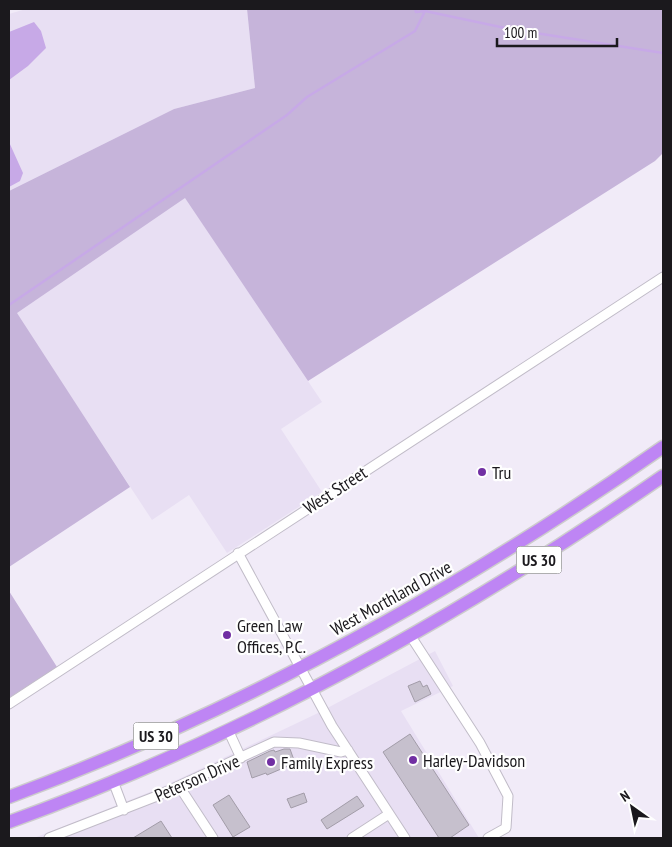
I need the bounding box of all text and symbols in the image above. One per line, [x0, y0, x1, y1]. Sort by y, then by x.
scale bar [497, 15, 617, 47]
text: 100 m [504, 23, 537, 42]
street label: West Street [299, 461, 371, 519]
place label: Tru [492, 461, 511, 484]
marker: Tru [476, 466, 488, 478]
road number: US 30 [516, 546, 562, 574]
street label: West Morthland Drive [326, 555, 456, 641]
place label: Green Law Offices, P.C. [237, 614, 306, 658]
marker: Green Law Offices, P.C. [221, 629, 233, 641]
road number: US 30 [134, 722, 178, 749]
street label: Peterson Drive [151, 749, 243, 807]
place label: Harley-Davidson [423, 749, 525, 772]
place label: Family Express [281, 751, 373, 774]
marker: Harley-Davidson [407, 754, 419, 766]
marker: Family Express [265, 756, 277, 768]
north arrow [607, 782, 657, 832]
text: N [617, 786, 633, 806]

